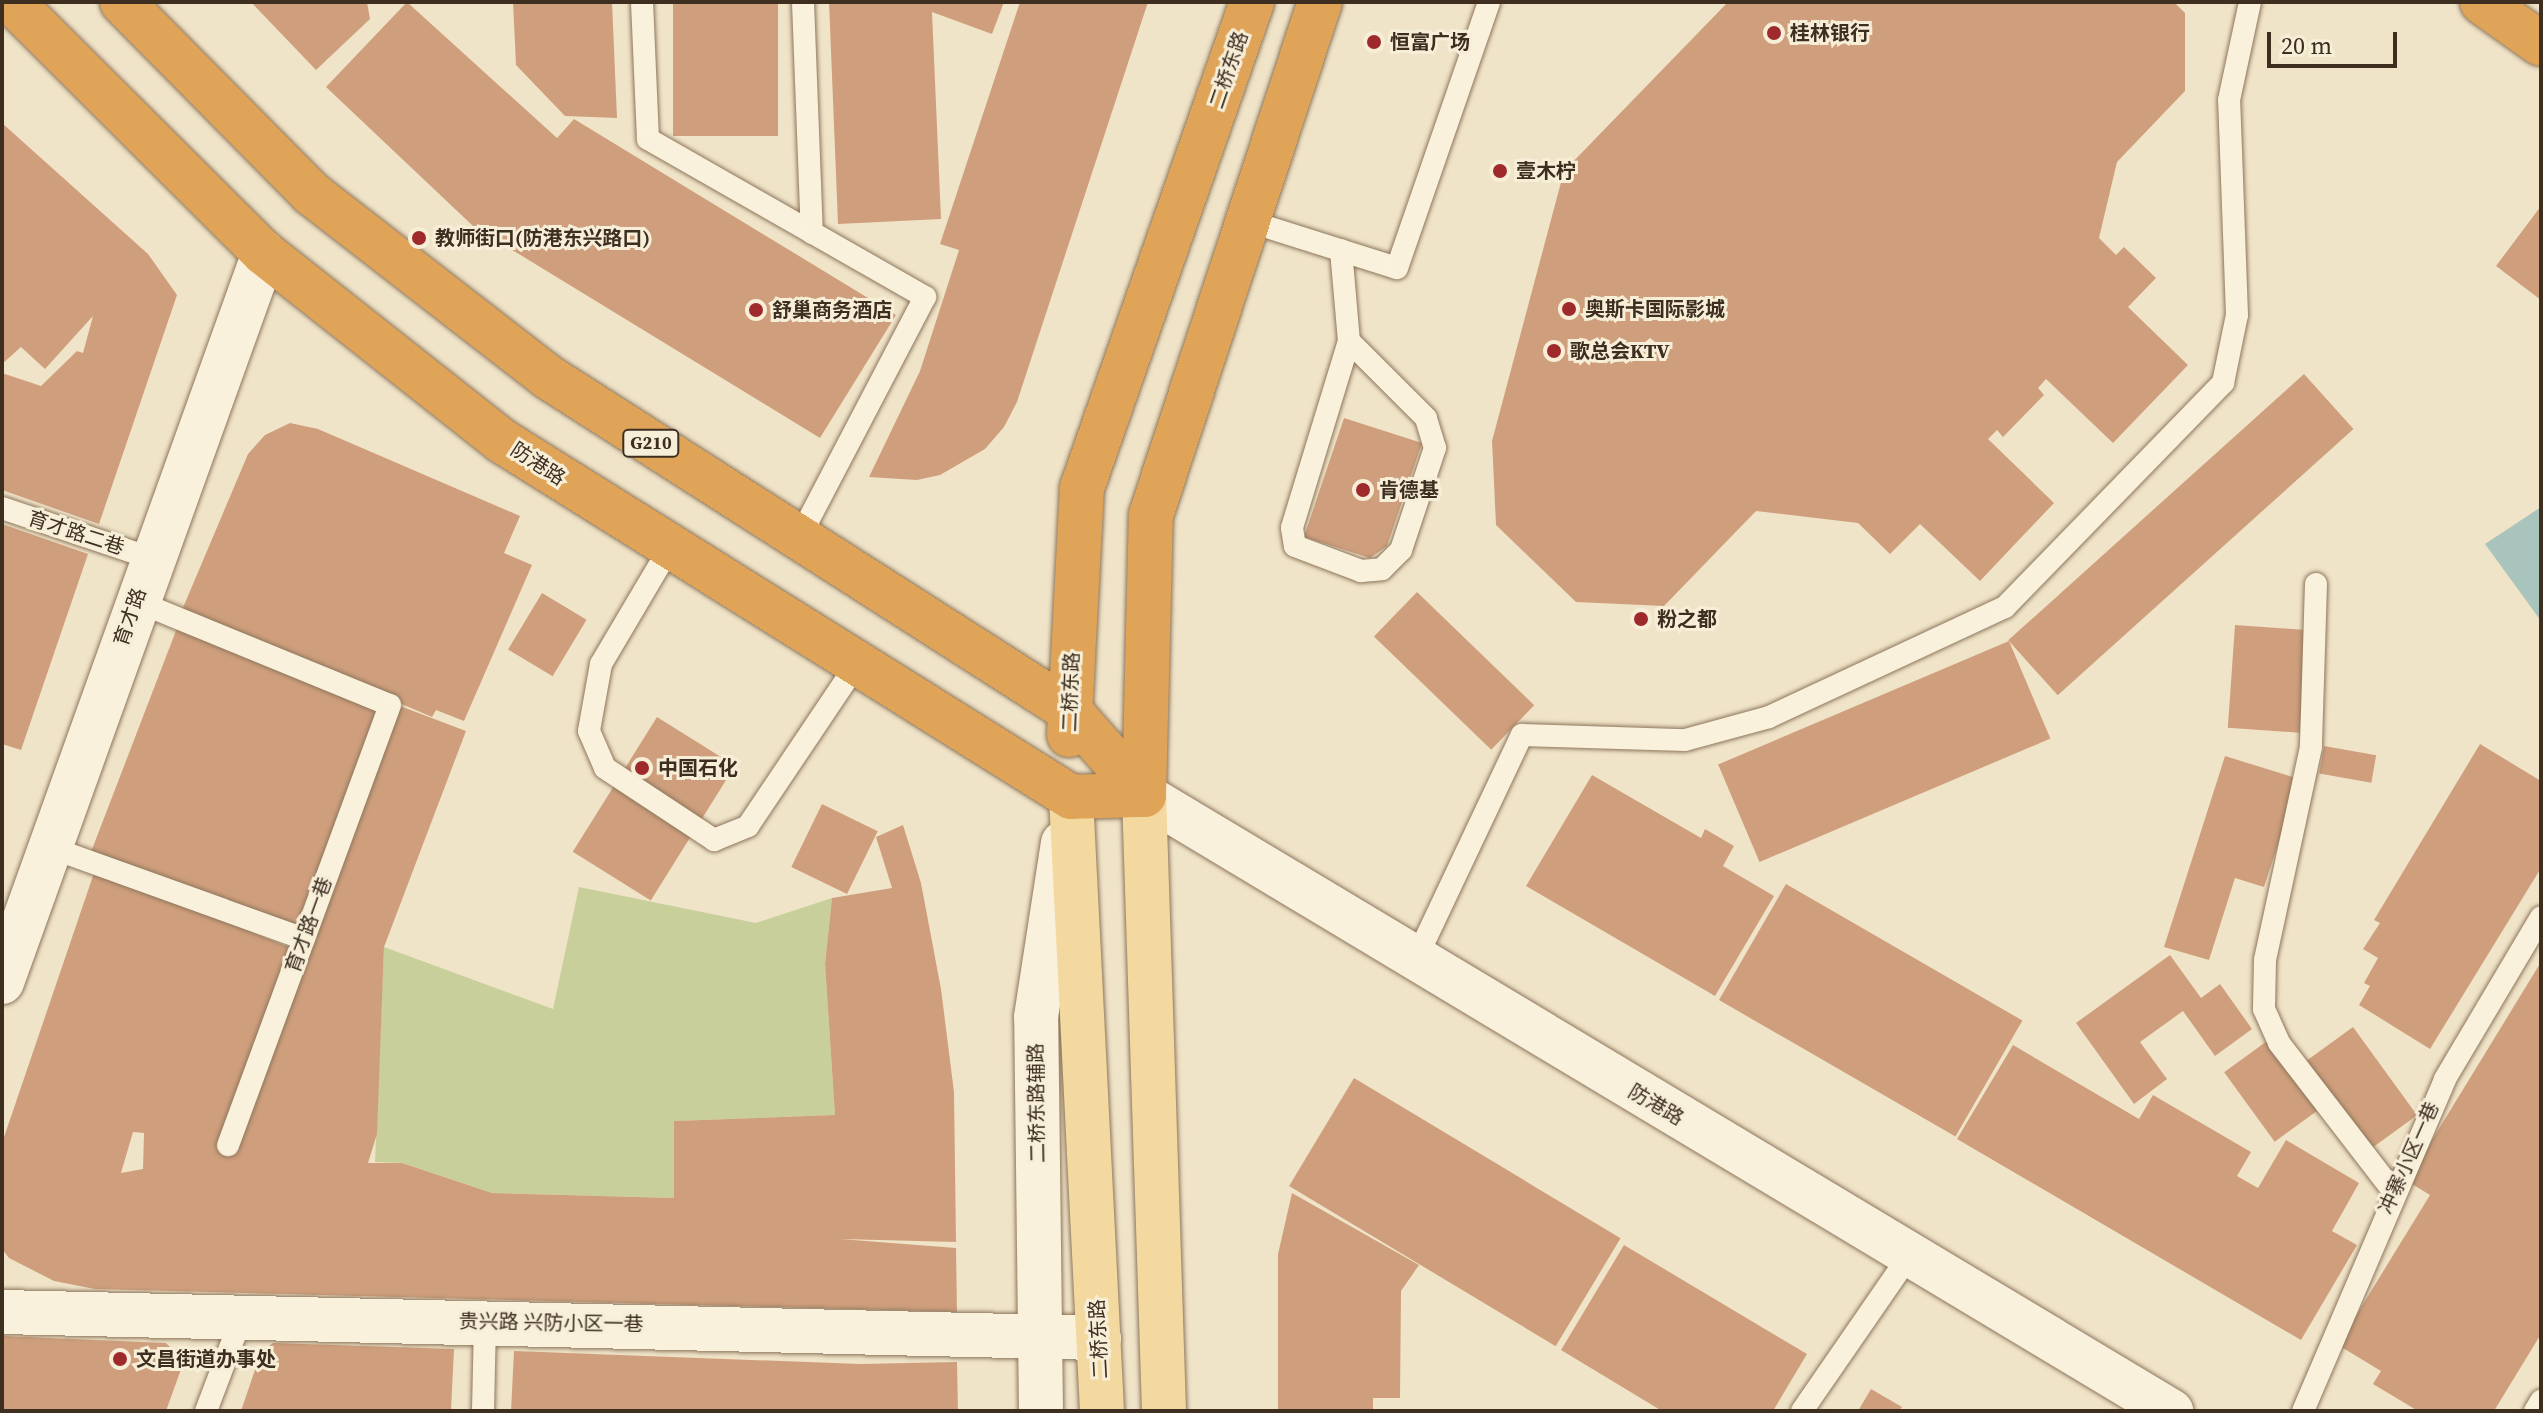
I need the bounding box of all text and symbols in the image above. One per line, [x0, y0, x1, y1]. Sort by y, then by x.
scale bar [2271, 16, 2401, 66]
place label: 桂林银行 [1790, 21, 1870, 45]
marker: 桂林银行 [1765, 24, 1783, 42]
street label: 二桥东路 [1205, 28, 1253, 112]
text: 20 m [2281, 29, 2332, 62]
place label: 恒富广场 [1390, 30, 1470, 54]
marker: 恒富广场 [1365, 33, 1383, 51]
place label: 壹木柠 [1516, 159, 1576, 183]
marker: 壹木柠 [1491, 162, 1509, 180]
place label: 教师街口(防港东兴路口) [435, 226, 650, 250]
marker: 教师街口(防港东兴路口) [410, 229, 428, 247]
place label: 奥斯卡国际影城 [1585, 297, 1725, 321]
place label: 舒巢商务酒店 [772, 298, 892, 322]
marker: 奥斯卡国际影城 [1560, 300, 1578, 318]
marker: 舒巢商务酒店 [747, 301, 765, 319]
place label: 歌总会KTV [1570, 339, 1670, 363]
marker: 歌总会KTV [1545, 342, 1563, 360]
road number: G210 [621, 429, 681, 457]
street label: 防港路 [506, 438, 570, 490]
place label: 肯德基 [1379, 478, 1439, 502]
marker: 肯德基 [1354, 481, 1372, 499]
street label: 育才路二巷 [25, 506, 127, 560]
street label: 育才路 [109, 585, 151, 649]
place label: 粉之都 [1657, 607, 1717, 631]
marker: 粉之都 [1632, 610, 1650, 628]
street label: 二桥东路 [1058, 652, 1084, 732]
place label: 中国石化 [658, 756, 738, 780]
marker: 中国石化 [633, 759, 651, 777]
street label: 育才路一巷 [281, 874, 337, 976]
street label: 二桥东路辅路 [1024, 1043, 1050, 1163]
street label: 防港路 [1624, 1079, 1688, 1131]
street label: 冲寨小区一巷 [2374, 1098, 2444, 1218]
street label: 二桥东路 [1085, 1298, 1113, 1380]
street label: 贵兴路 兴防小区一巷 [458, 1309, 644, 1337]
place label: 文昌街道办事处 [136, 1347, 276, 1371]
marker: 文昌街道办事处 [111, 1350, 129, 1368]

